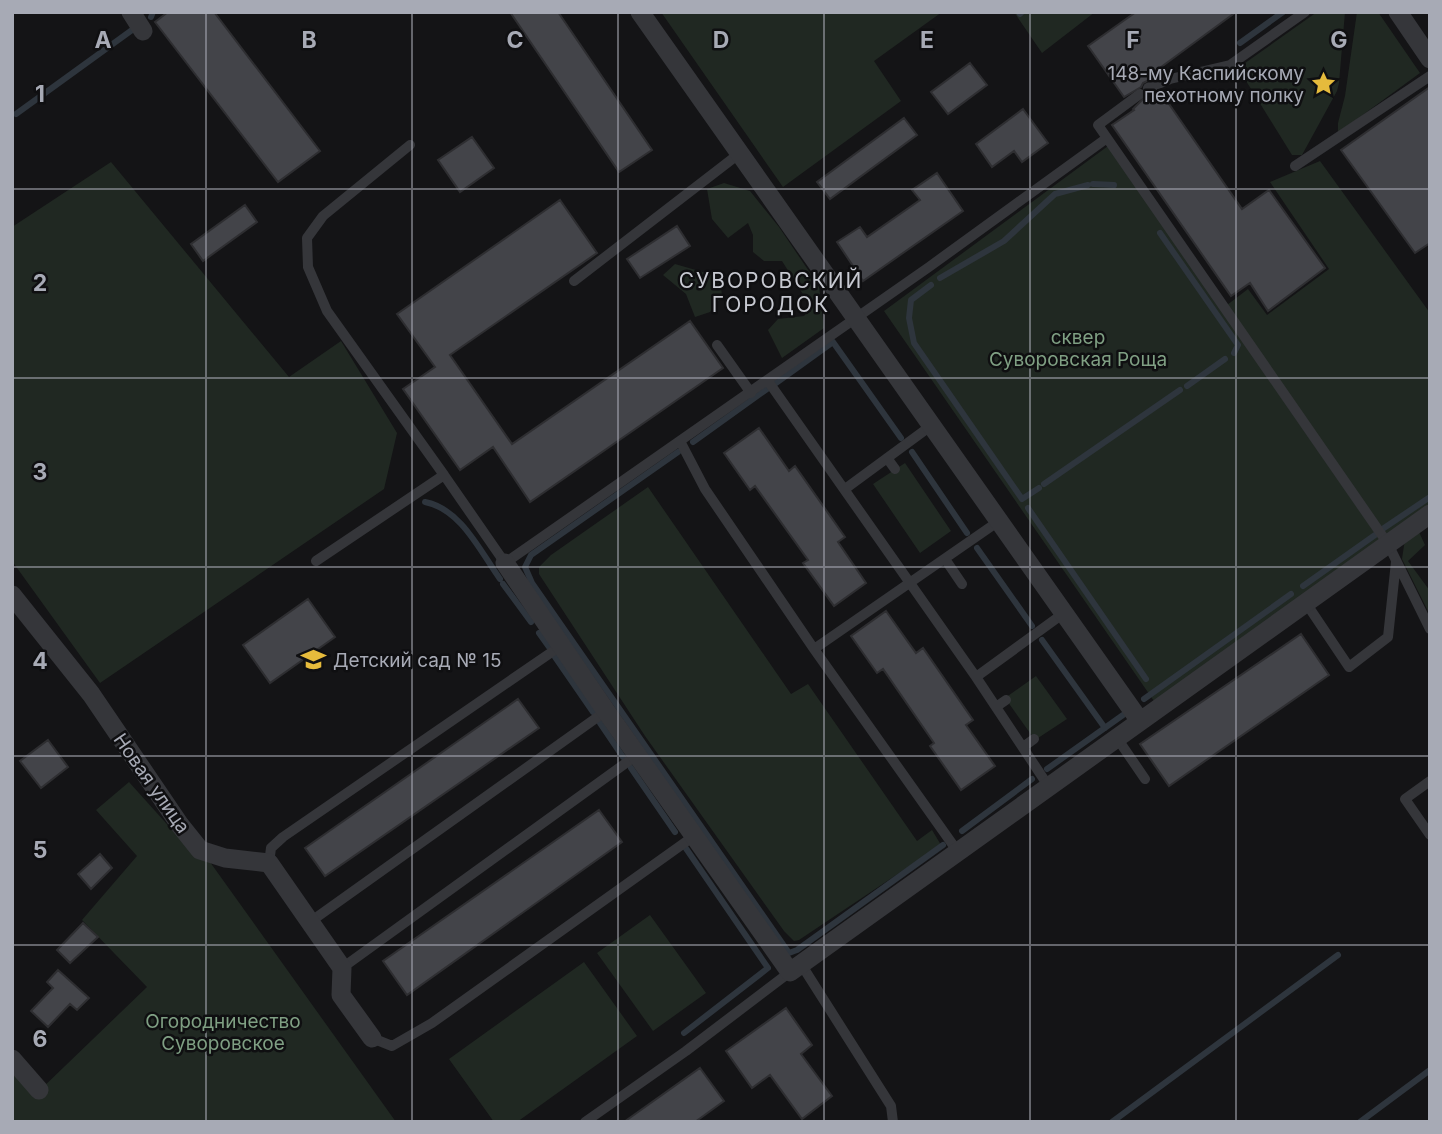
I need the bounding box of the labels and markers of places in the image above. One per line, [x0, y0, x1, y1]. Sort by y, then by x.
place label: 148-му Каспийскому пехотному полку [1107, 62, 1304, 107]
place icon: 148-му Каспийскому пехотному полку [1310, 70, 1338, 98]
school or university icon: Детский сад № 15 [299, 646, 327, 674]
place label: Детский сад № 15 [333, 649, 502, 672]

